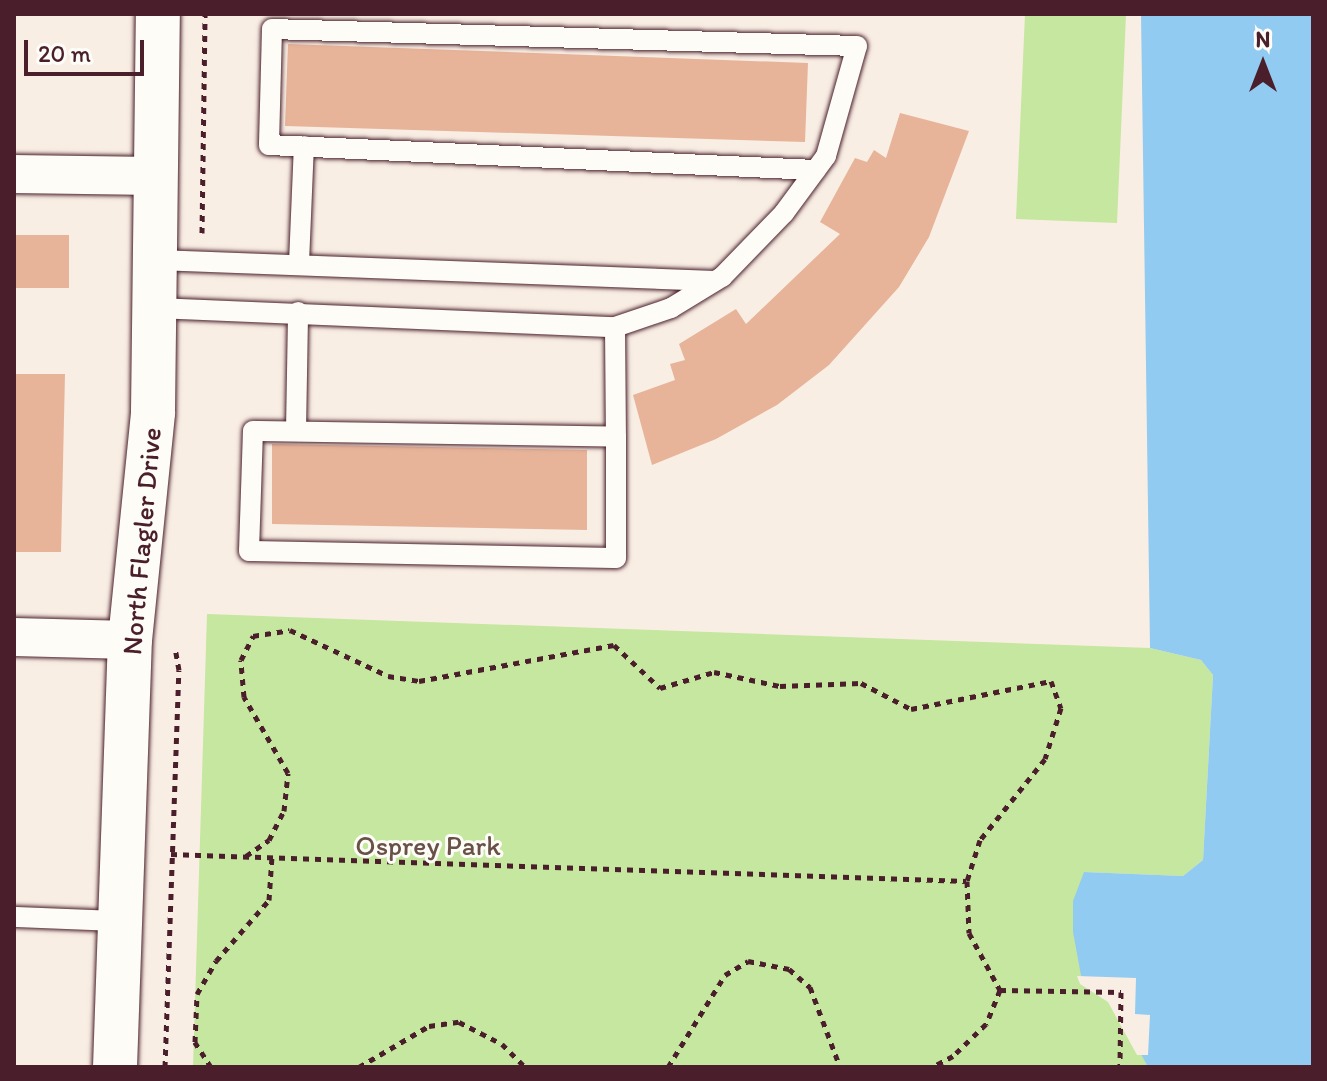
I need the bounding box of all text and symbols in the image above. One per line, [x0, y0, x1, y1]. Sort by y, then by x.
scale bar [28, 24, 148, 74]
north arrow [1223, 24, 1303, 104]
text: N [1256, 26, 1270, 53]
text: 20 m [38, 39, 91, 68]
street label: North Flagler Drive [114, 426, 168, 656]
park label: Osprey Park [355, 828, 501, 862]

